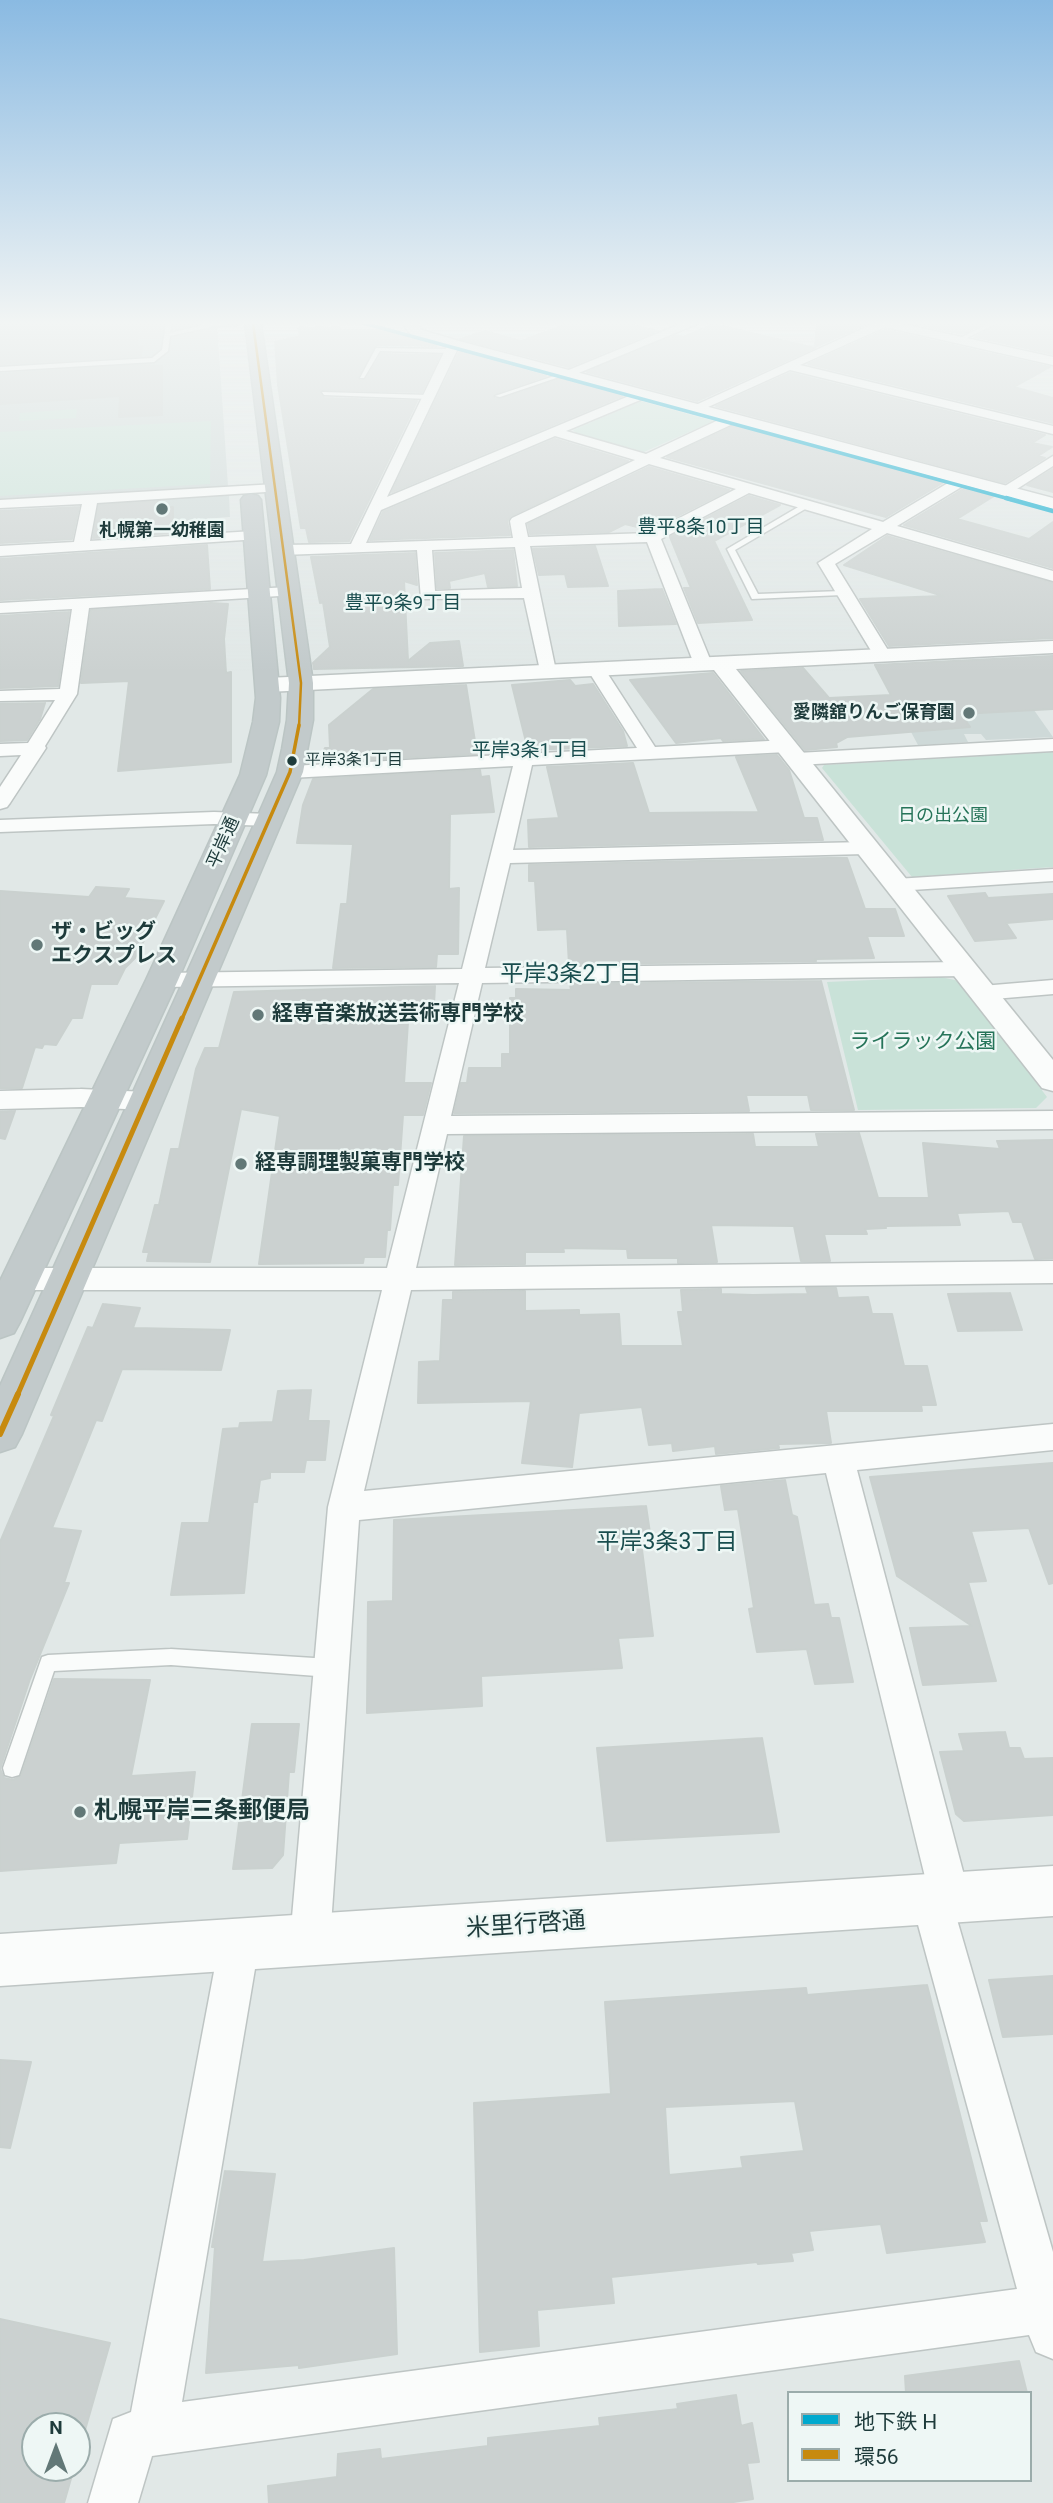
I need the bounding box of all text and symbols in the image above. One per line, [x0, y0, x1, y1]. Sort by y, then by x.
marker: 札幌第一幼稚園 [154, 501, 170, 517]
district label: 豊平8条10丁目 [637, 517, 765, 539]
place label: 札幌第一幼稚園 [99, 520, 225, 542]
district label: 豊平9条9丁目 [345, 593, 461, 615]
place label: 愛隣舘りんご保育園 [793, 702, 955, 724]
marker: 愛隣舘りんご保育園 [961, 705, 977, 721]
district label: 平岸3条1丁目 [472, 740, 588, 762]
place label: 平岸3条1丁目 [305, 751, 403, 771]
marker: 平岸3条1丁目 [285, 754, 299, 768]
park label: 日の出公園 [898, 805, 988, 827]
street label: 平岸通 [203, 814, 245, 872]
place label: ザ・ビッグ エクスプレス [51, 920, 177, 970]
marker: ザ・ビッグ エクスプレス [29, 937, 45, 953]
district label: 平岸3条2丁目 [501, 961, 641, 989]
place label: 経専音楽放送芸術専門学校 [272, 1002, 524, 1028]
marker: 経専音楽放送芸術専門学校 [250, 1007, 266, 1023]
park label: ライラック公園 [850, 1030, 996, 1056]
place label: 経専調理製菓専門学校 [255, 1151, 465, 1177]
marker: 経専調理製菓専門学校 [233, 1156, 249, 1172]
district label: 平岸3条3丁目 [597, 1529, 737, 1557]
place label: 札幌平岸三条郵便局 [94, 1798, 310, 1826]
marker: 札幌平岸三条郵便局 [72, 1804, 88, 1820]
street label: 米里行啓通 [465, 1907, 587, 1945]
legend [787, 2391, 1032, 2482]
text: 地下鉄 H [854, 2410, 937, 2434]
north arrow [21, 2412, 91, 2482]
text: N [49, 2416, 63, 2439]
text: 環56 [854, 2445, 899, 2469]

